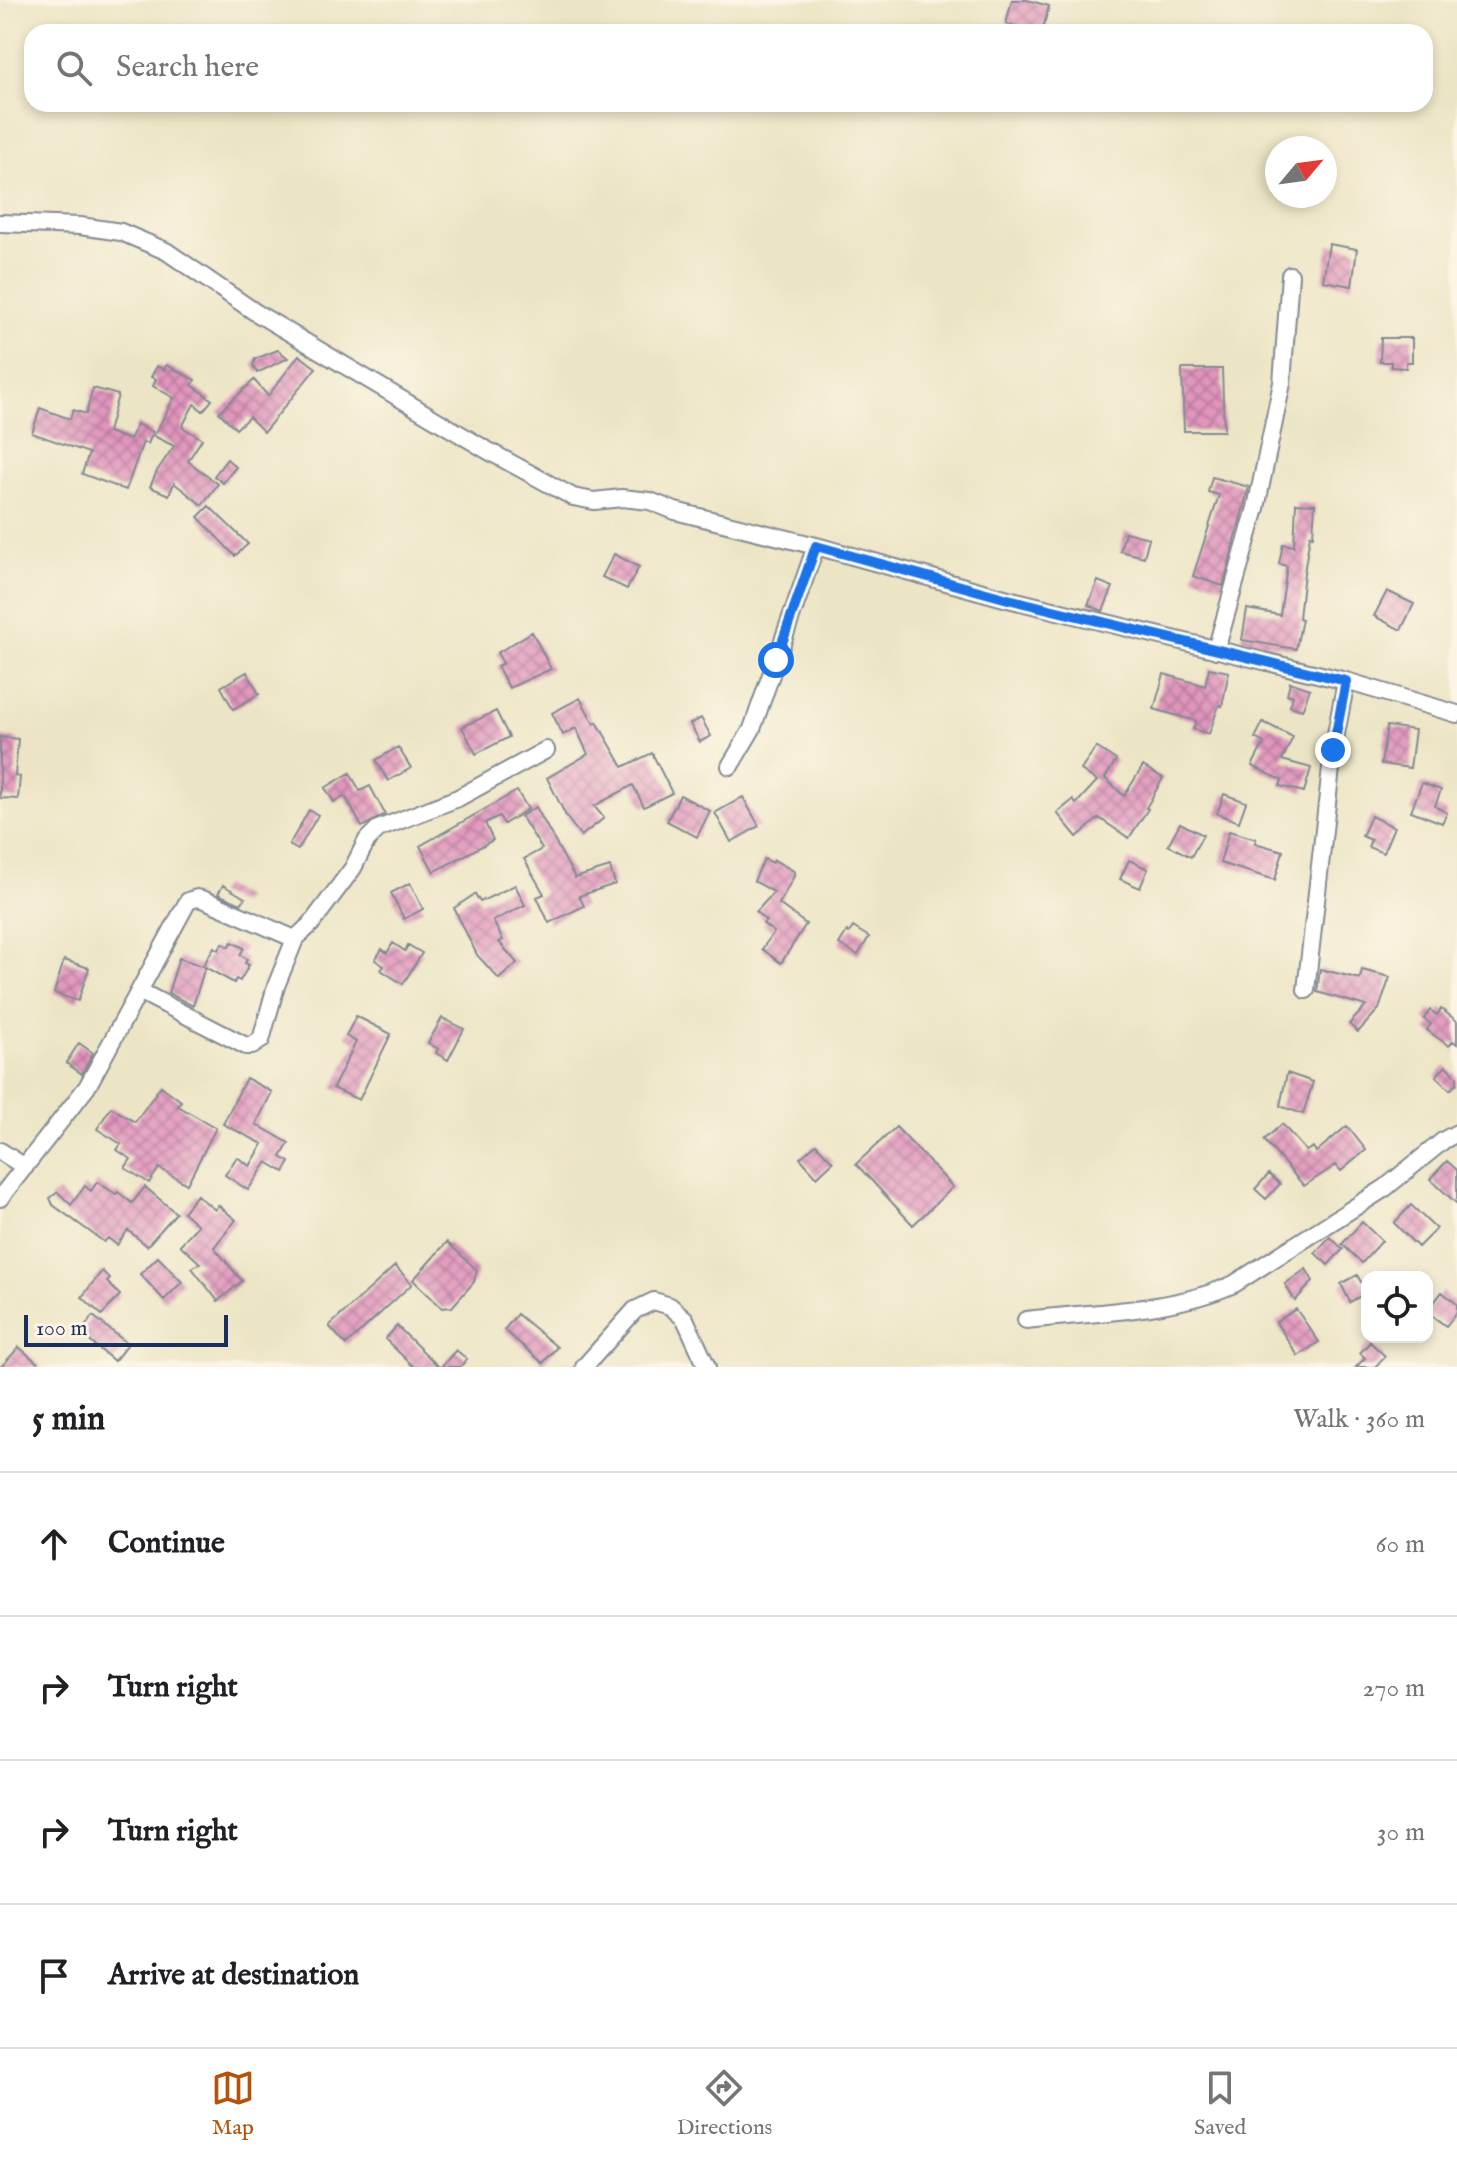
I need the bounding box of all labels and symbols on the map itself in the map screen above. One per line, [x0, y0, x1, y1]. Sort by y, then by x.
north arrow [1265, 136, 1337, 208]
route start [758, 642, 794, 678]
route end [1315, 732, 1351, 768]
scale bar [24, 1311, 228, 1347]

